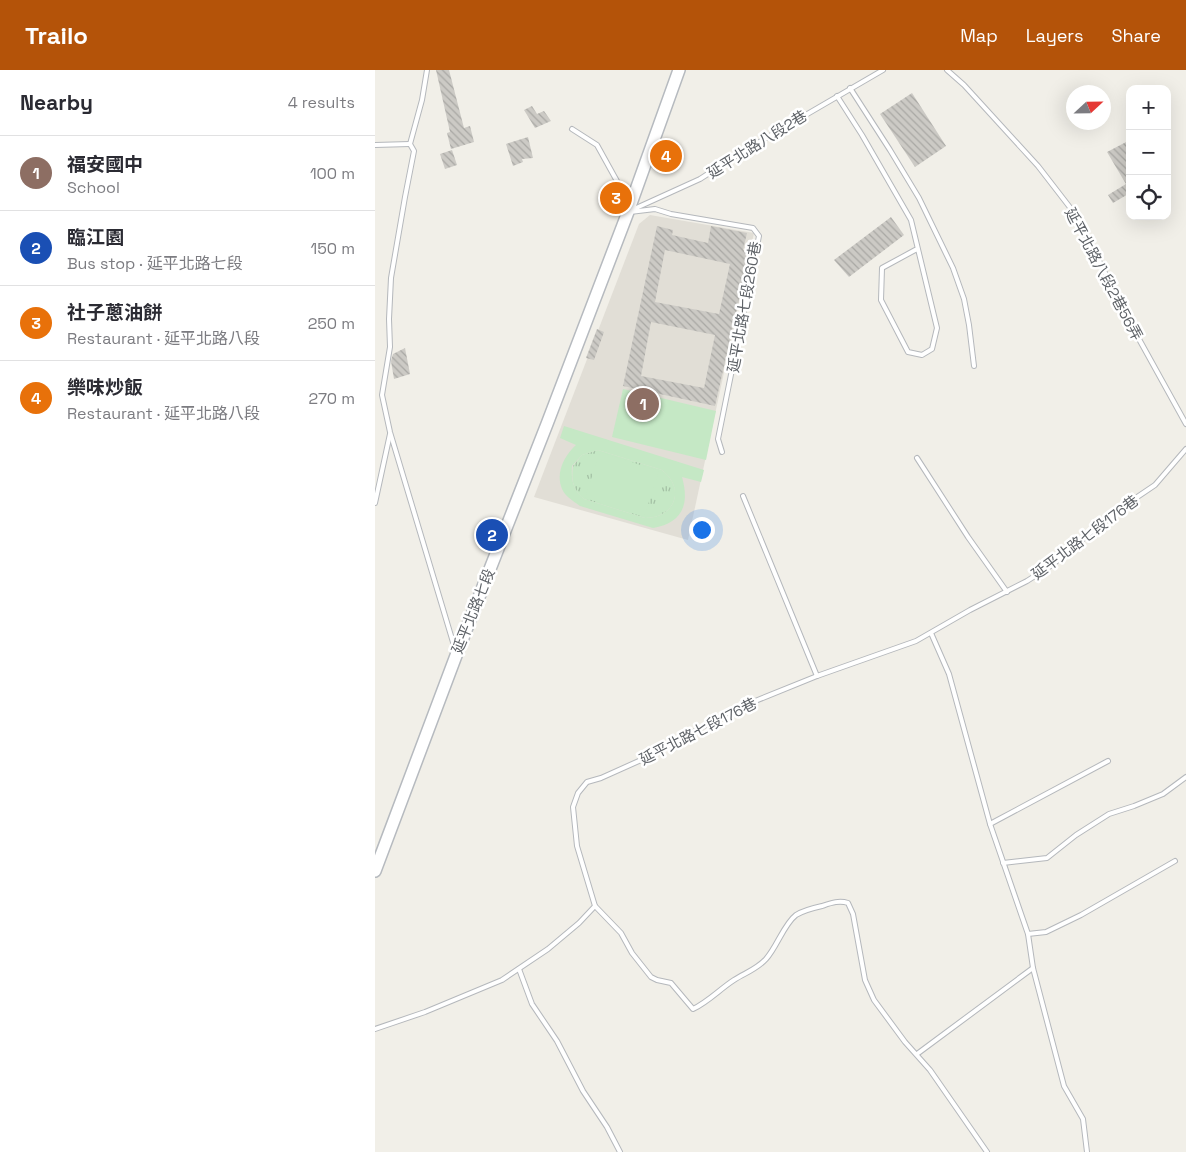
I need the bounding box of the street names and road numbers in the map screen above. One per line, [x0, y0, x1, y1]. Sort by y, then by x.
street label: 延平北路八段2巷 [704, 106, 810, 182]
street label: 延平北路八段2巷56弄 [1061, 205, 1147, 343]
street label: 延平北路七段260巷 [723, 240, 765, 374]
street label: 延平北路七段176巷 [1028, 491, 1142, 583]
street label: 延平北路七段 [447, 566, 499, 656]
street label: 延平北路七段176巷 [636, 693, 760, 769]

